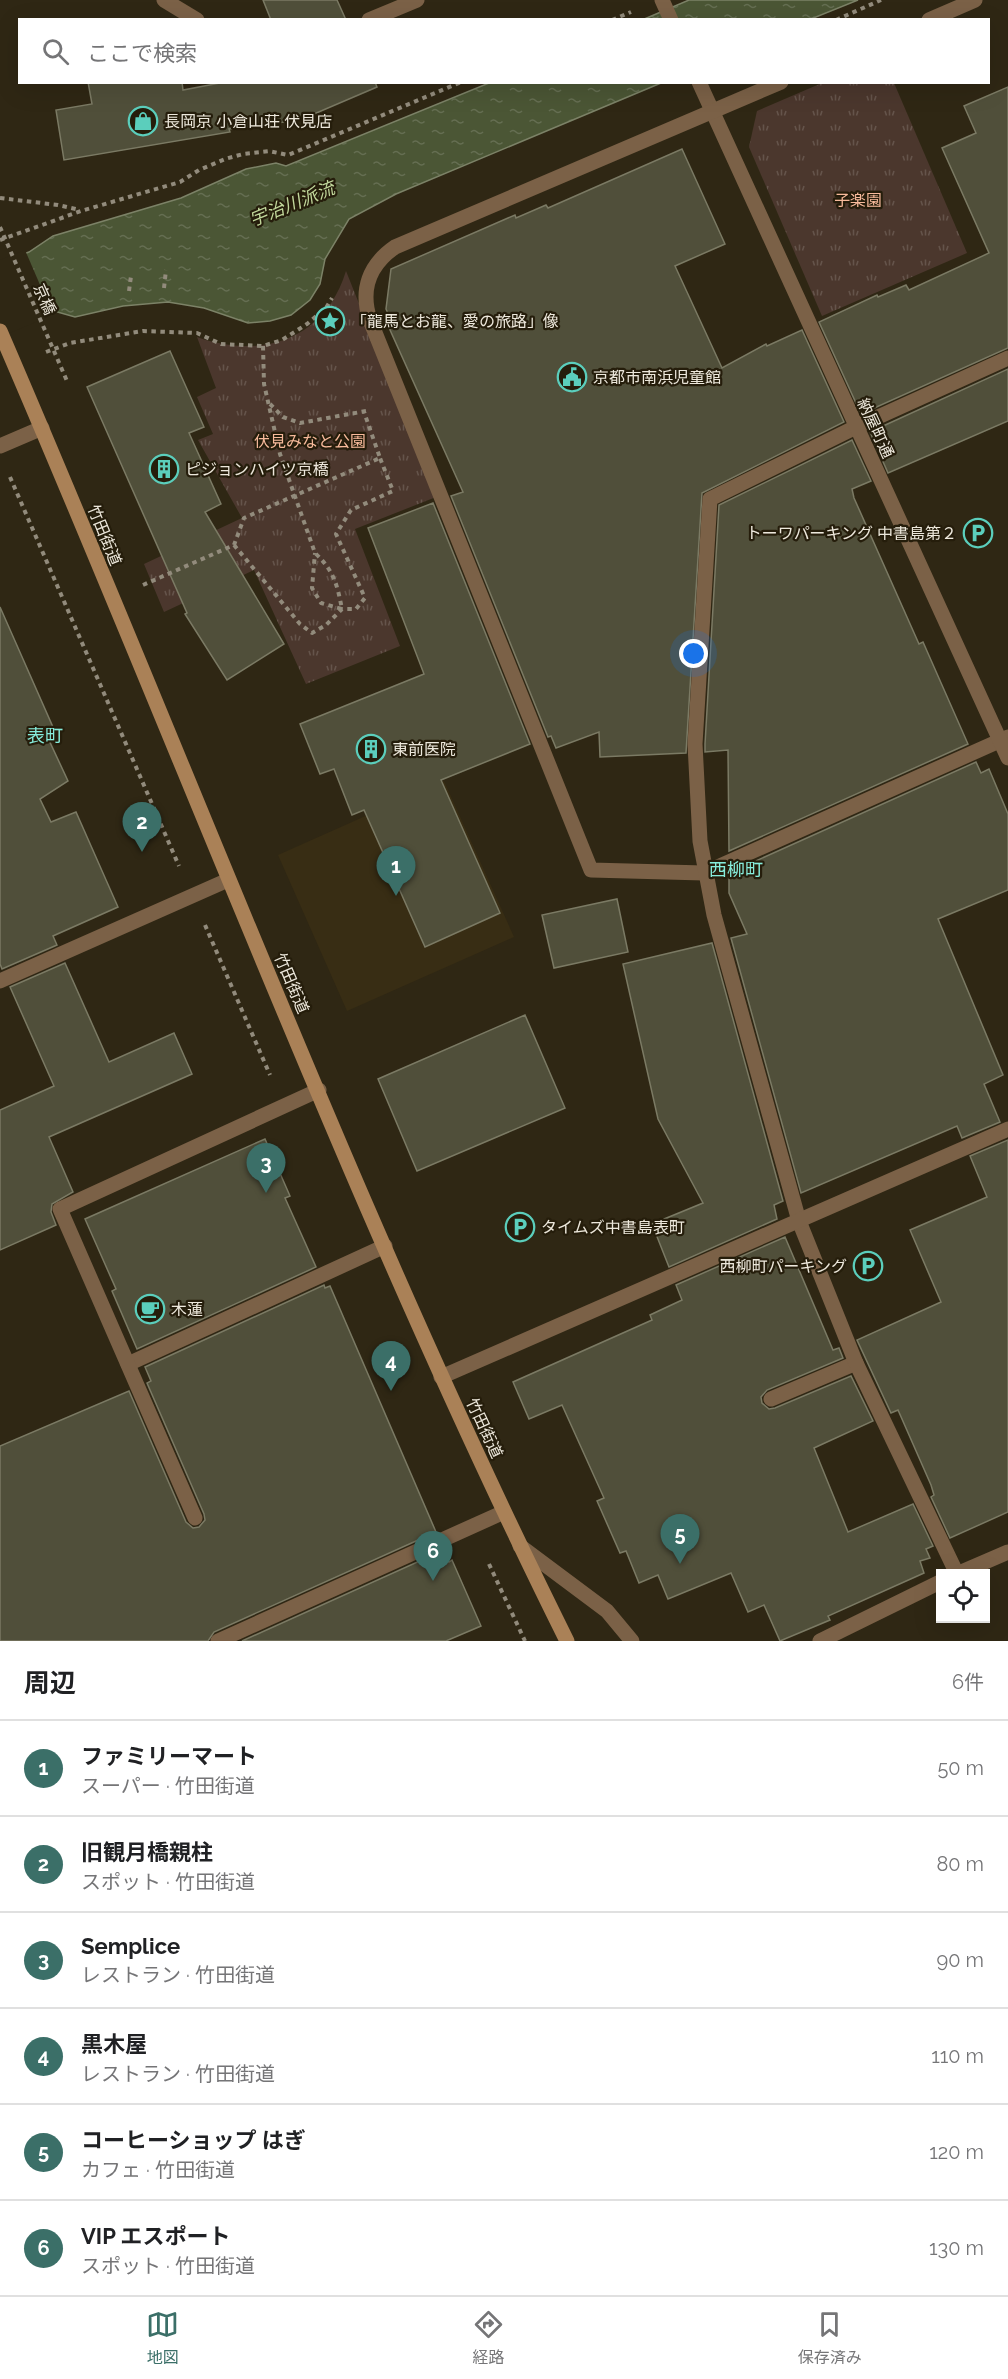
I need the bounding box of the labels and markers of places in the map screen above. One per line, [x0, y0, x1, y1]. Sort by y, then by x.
shop icon: 長岡京 小倉山荘 伏見店 [127, 105, 159, 137]
place label: 長岡京 小倉山荘 伏見店 [164, 112, 332, 131]
place icon: 「龍馬とお龍、愛の旅路」像 [314, 305, 346, 337]
place label: 「龍馬とお龍、愛の旅路」像 [351, 312, 559, 331]
public building icon: 京都市南浜児童館 [556, 361, 588, 393]
place label: 京都市南浜児童館 [593, 368, 721, 387]
building icon: ピジョンハイツ京橋 [148, 453, 180, 485]
place label: ピジョンハイツ京橋 [185, 460, 329, 479]
parking icon: トーワパーキング 中書島第２ [962, 517, 994, 549]
place label: トーワパーキング 中書島第２ [746, 524, 957, 543]
building icon: 東前医院 [355, 733, 387, 765]
place label: 東前医院 [392, 740, 456, 759]
pin: 2 [122, 802, 162, 852]
pin: 1 [376, 846, 416, 896]
pin: 3 [246, 1144, 286, 1193]
parking icon: タイムズ中書島表町 [504, 1211, 536, 1243]
place label: タイムズ中書島表町 [541, 1218, 685, 1237]
parking icon: 西柳町パーキング [852, 1250, 884, 1282]
place label: 西柳町パーキング [719, 1257, 847, 1276]
cafe icon: 木蓮 [134, 1293, 166, 1325]
place label: 木蓮 [171, 1300, 203, 1319]
pin: 4 [372, 1342, 410, 1391]
pin: 5 [660, 1514, 700, 1564]
pin: 6 [414, 1532, 452, 1581]

